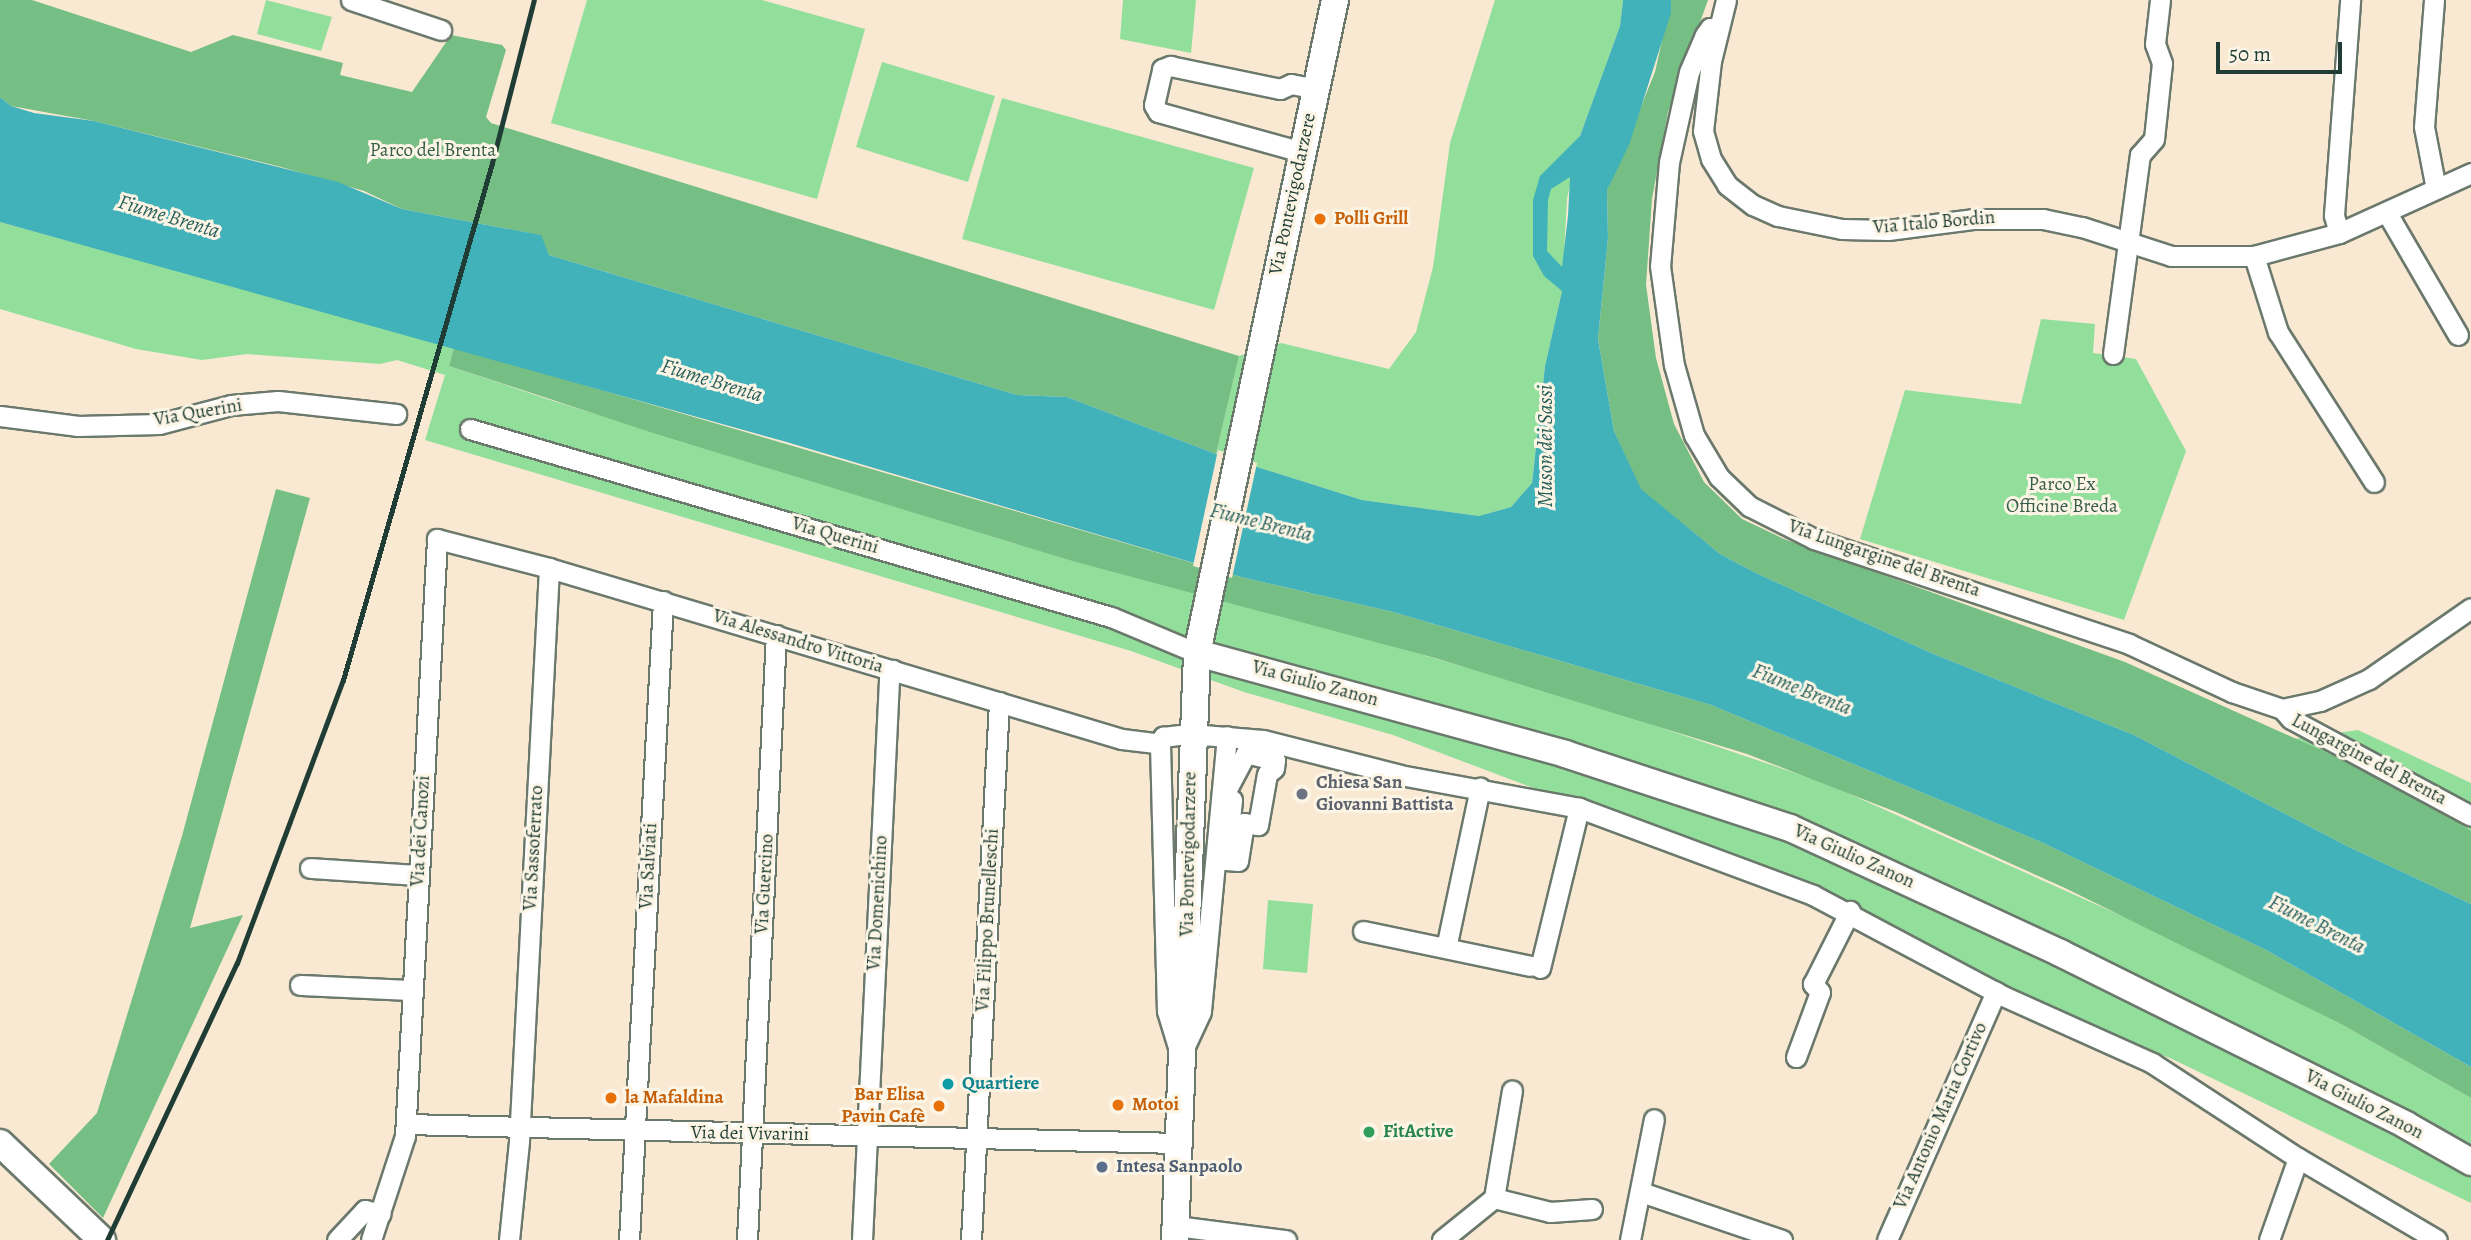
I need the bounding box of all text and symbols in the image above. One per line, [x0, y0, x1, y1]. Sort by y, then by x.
scale bar [2219, 28, 2345, 72]
text: 50 m [2229, 40, 2271, 68]
street label: Via Pontevigodarzere [1265, 111, 1321, 277]
park label: Parco del Brenta [370, 140, 496, 162]
water label: Fiume Brenta [115, 189, 223, 243]
street label: Via Italo Bordin [1872, 206, 1996, 240]
place label: Polli Grill [1334, 208, 1408, 230]
marker: Polli Grill [1312, 211, 1328, 227]
water label: Fiume Brenta [658, 353, 766, 407]
water label: Muson dei Sassi [1532, 385, 1558, 507]
street label: Via Querini [152, 394, 244, 432]
park label: Parco Ex Officine Breda [2006, 474, 2118, 518]
water label: Fiume Brenta [1207, 497, 1315, 547]
street label: Via Querini [789, 513, 881, 559]
street label: Via Lungargine del Brenta [1785, 515, 1983, 603]
street label: Via Alessandro Vittoria [710, 605, 886, 679]
street label: Via Giulio Zanon [1249, 656, 1381, 712]
water label: Fiume Brenta [1749, 658, 1855, 720]
street label: Lungargine del Brenta [2287, 709, 2451, 811]
street label: Via Pontevigodarzere [1176, 771, 1202, 937]
place label: Chiesa San Giovanni Battista [1316, 772, 1454, 816]
street label: Via dei Canozi [407, 775, 435, 887]
street label: Via Sassoferrato [519, 785, 549, 911]
marker: Chiesa San Giovanni Battista [1294, 786, 1310, 802]
street label: Via Giulio Zanon [1790, 820, 1918, 894]
street label: Via Salviati [635, 822, 663, 910]
street label: Via Filippo Brunelleschi [972, 828, 1004, 1012]
street label: Via Guercino [751, 833, 779, 935]
street label: Via Domenichino [863, 835, 893, 971]
water label: Fiume Brenta [2265, 889, 2369, 959]
street label: Via Antonio Maria Cortivo [1889, 1019, 1993, 1213]
street label: Via Giulio Zanon [2301, 1065, 2427, 1145]
place label: Quartiere [962, 1073, 1039, 1095]
marker: Quartiere [940, 1076, 956, 1092]
place label: Bar Elisa Pavin Cafè [841, 1084, 925, 1128]
place label: la Mafaldina [625, 1087, 724, 1109]
marker: la Mafaldina [603, 1090, 619, 1106]
place label: Motoi [1132, 1094, 1179, 1116]
marker: Motoi [1110, 1097, 1126, 1113]
marker: Bar Elisa Pavin Cafè [931, 1098, 947, 1114]
place label: FitActive [1383, 1121, 1453, 1143]
street label: Via dei Vivarini [691, 1122, 809, 1146]
marker: FitActive [1361, 1124, 1377, 1140]
place label: Intesa Sanpaolo [1116, 1156, 1243, 1178]
marker: Intesa Sanpaolo [1094, 1159, 1110, 1175]

